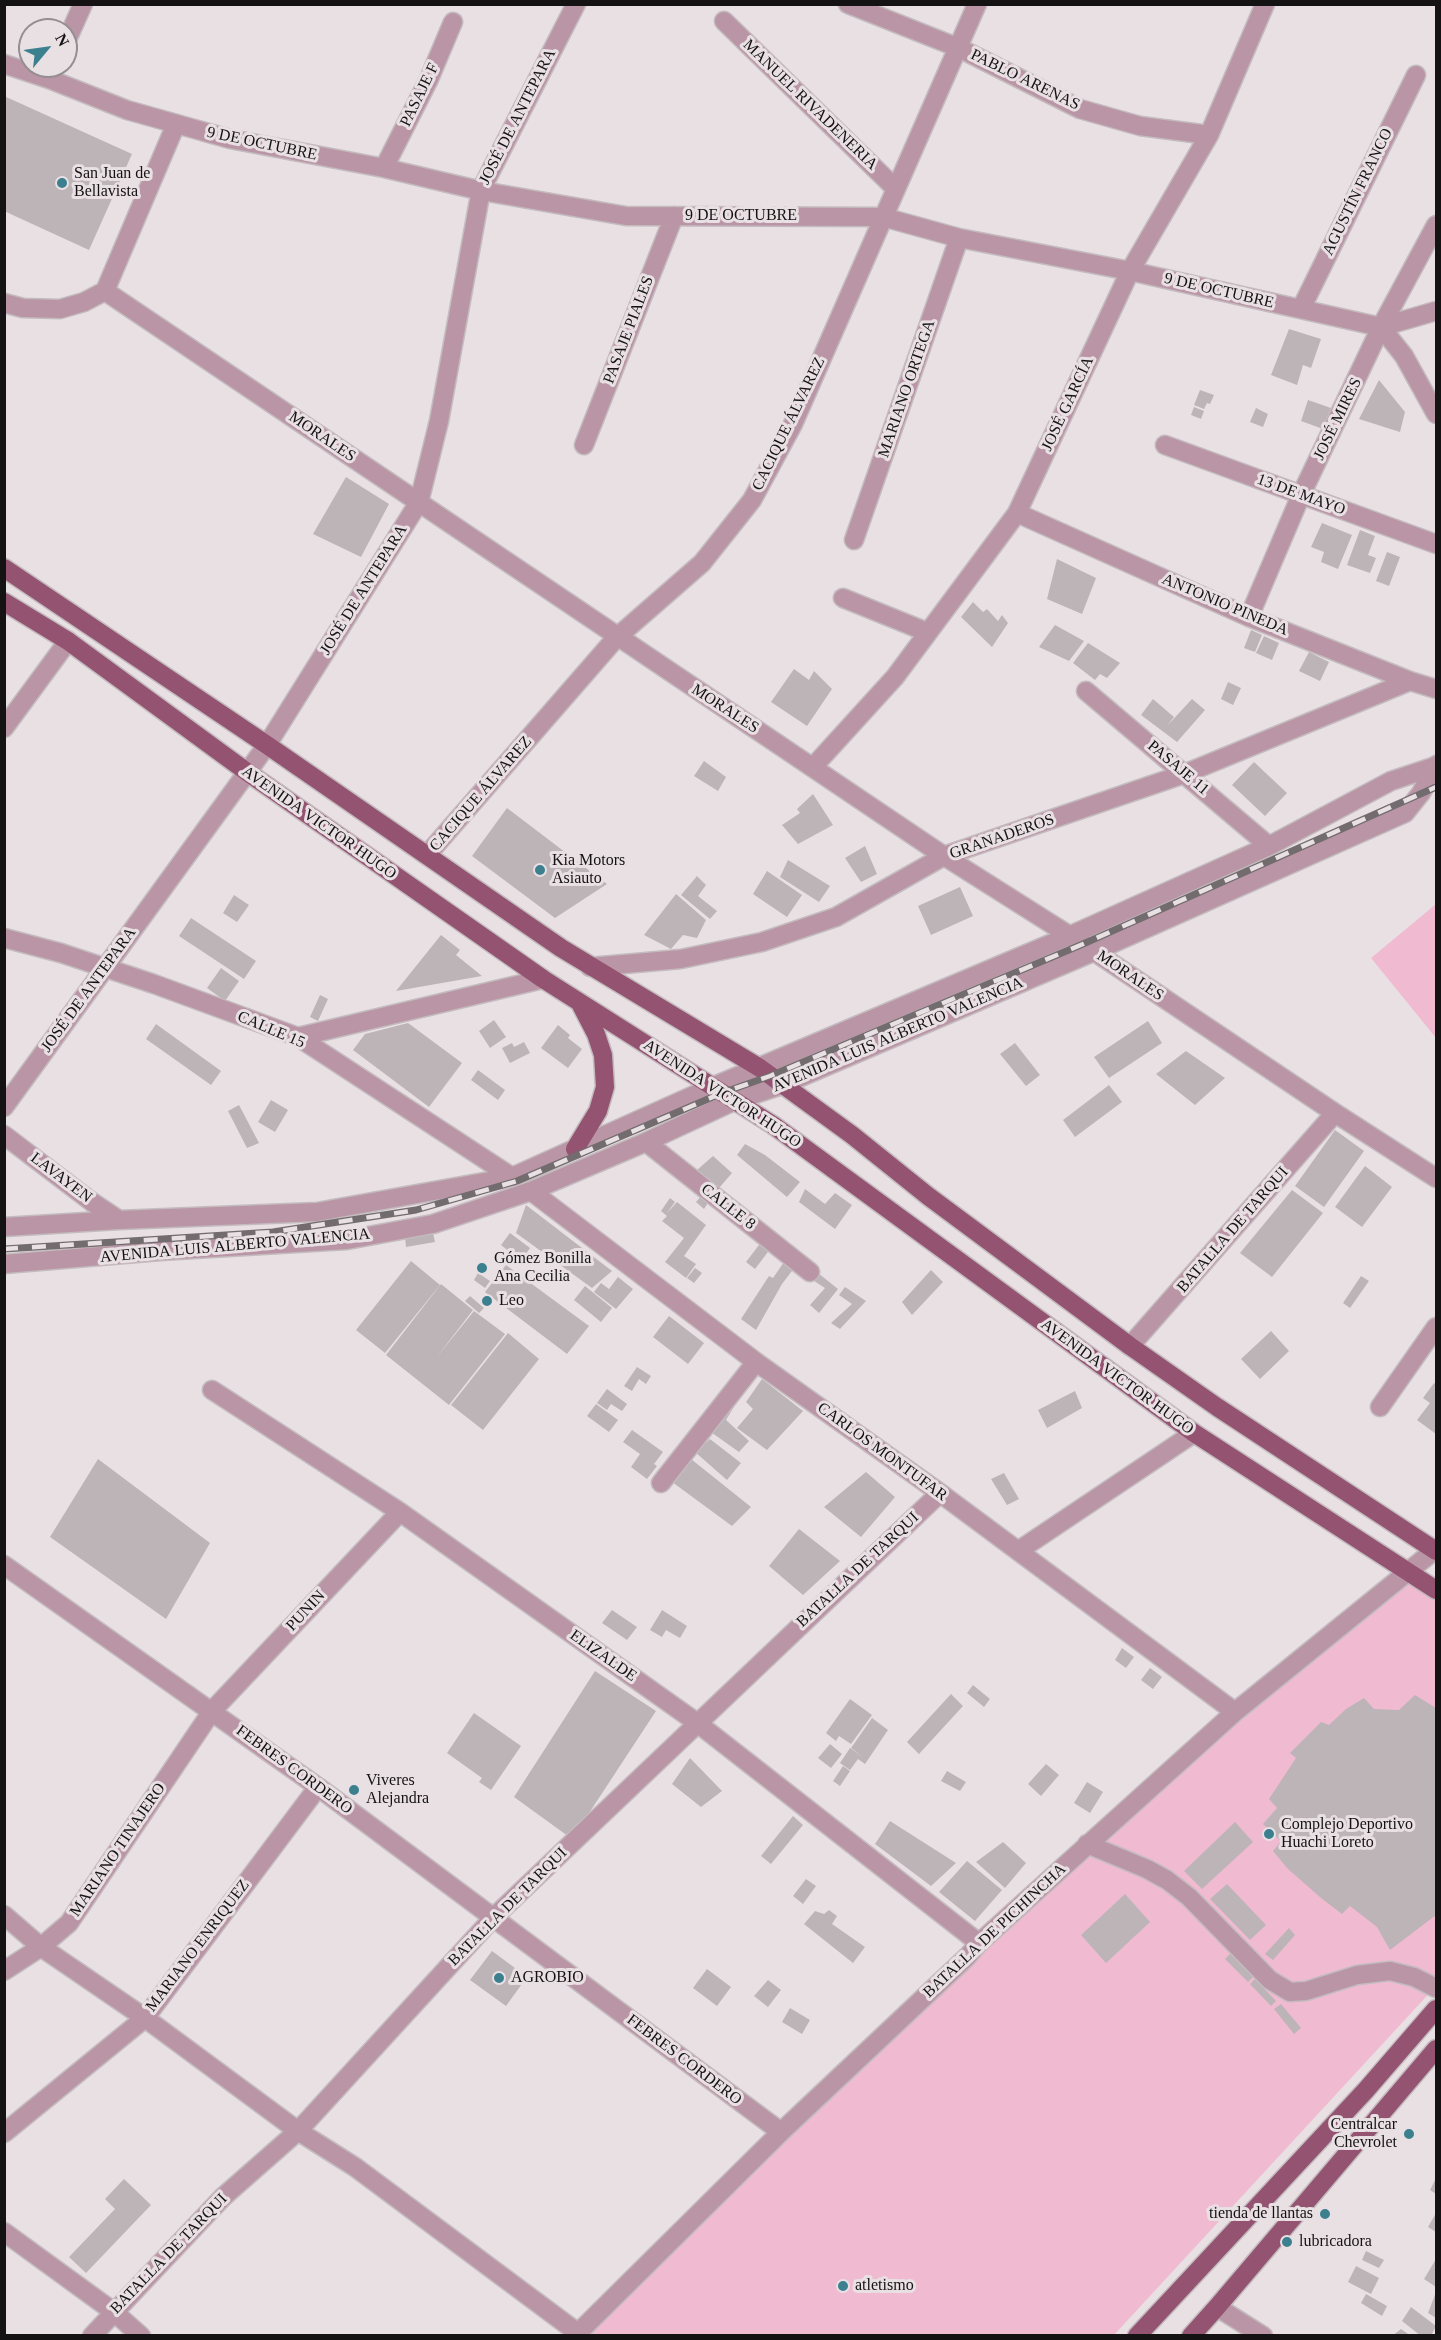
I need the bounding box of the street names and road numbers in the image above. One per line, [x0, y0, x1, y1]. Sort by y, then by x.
street label: MANUEL RIVADENERIA [739, 36, 881, 174]
street label: PABLO ARENAS [967, 45, 1083, 115]
street label: JOSÉ DE ANTEPARA [475, 46, 561, 188]
street label: PASAJE F [396, 60, 444, 130]
street label: 9 DE OCTUBRE [205, 123, 319, 165]
street label: AGUSTÍN FRANCO [1319, 125, 1397, 259]
street label: 9 DE OCTUBRE [685, 206, 797, 226]
street label: 9 DE OCTUBRE [1162, 269, 1276, 313]
street label: PASAJE PIALES [600, 274, 658, 386]
street label: MARIANO ORTEGA [874, 318, 940, 460]
street label: CACIQUE ÁLVAREZ [748, 354, 830, 494]
street label: JOSÉ GARCÍA [1038, 354, 1098, 454]
street label: JOSÉ MIRES [1310, 375, 1366, 463]
street label: MORALES [285, 408, 359, 466]
street label: 13 DE MAYO [1254, 470, 1348, 520]
street label: JOSÉ DE ANTEPARA [316, 521, 412, 659]
street label: ANTONIO PINEDA [1159, 570, 1291, 640]
street label: MORALES [688, 680, 762, 738]
street label: CACIQUE ÁLVAREZ [426, 733, 536, 855]
street label: PASAJE 11 [1143, 737, 1213, 799]
street label: AVENIDA VICTOR HUGO [238, 762, 400, 884]
street label: GRANADEROS [947, 810, 1057, 864]
street label: JOSÉ DE ANTEPARA [37, 924, 141, 1056]
street label: MORALES [1093, 947, 1167, 1005]
street label: AVENIDA LUIS ALBERTO VALENCIA [770, 973, 1026, 1097]
street label: CALLE 15 [234, 1007, 308, 1053]
street label: AVENIDA VICTOR HUGO [639, 1036, 805, 1152]
street label: LAVAYEN [27, 1149, 95, 1207]
street label: BATALLA DE TARQUI [1173, 1163, 1293, 1297]
street label: CALLE 8 [697, 1180, 759, 1234]
street label: AVENIDA LUIS ALBERTO VALENCIA [99, 1225, 371, 1267]
street label: AVENIDA VICTOR HUGO [1037, 1315, 1197, 1439]
street label: CARLOS MONTUFAR [813, 1398, 951, 1506]
street label: BATALLA DE TARQUI [793, 1508, 923, 1632]
street label: PUNIN [282, 1587, 330, 1635]
street label: ELIZALDE [566, 1626, 640, 1686]
street label: FEBRES CORDERO [232, 1721, 356, 1819]
street label: MARIANO TINAJERO [66, 1780, 170, 1920]
street label: BATALLA DE TARQUI [445, 1844, 571, 1970]
street label: BATALLA DE PICHINCHA [920, 1860, 1070, 2002]
street label: MARIANO ENRIQUEZ [142, 1876, 254, 2016]
street label: FEBRES CORDERO [623, 2010, 745, 2110]
street label: BATALLA DE TARQUI [106, 2190, 232, 2318]

